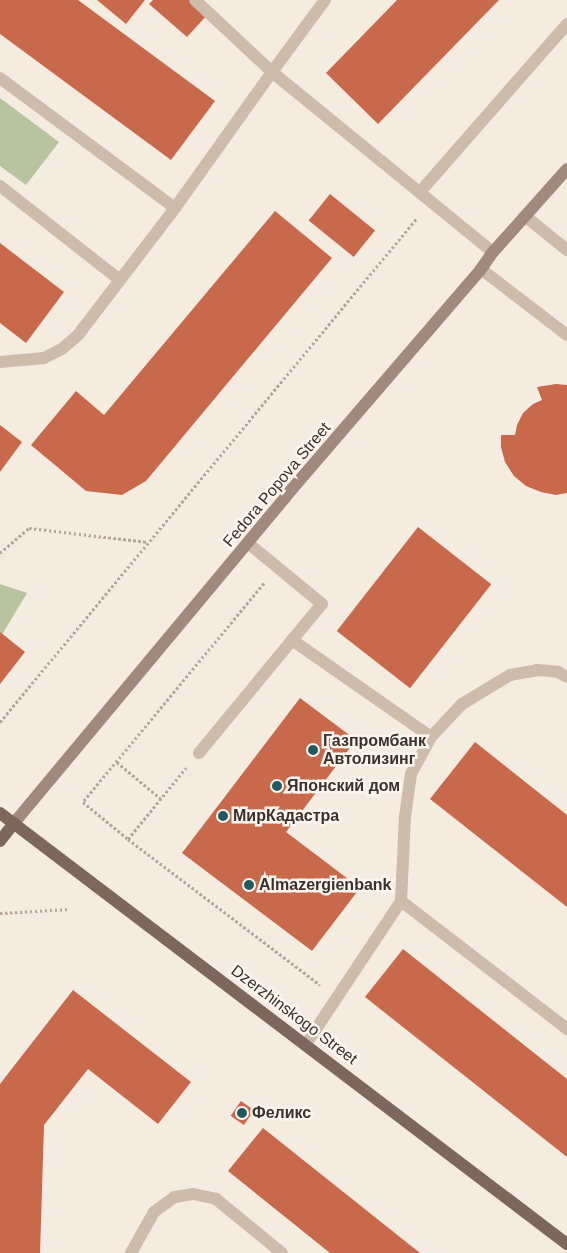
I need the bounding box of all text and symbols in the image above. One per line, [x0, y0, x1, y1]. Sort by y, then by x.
street label: Fedora Popova Street [219, 419, 335, 551]
place label: Газпромбанк Автолизинг [323, 731, 426, 769]
marker: Газпромбанк Автолизинг [307, 744, 319, 756]
place label: Японский дом [287, 776, 400, 796]
marker: Японский дом [271, 780, 283, 792]
place label: МирКадастра [233, 806, 339, 826]
marker: МирКадастра [217, 810, 229, 822]
place label: Almazergienbank [259, 875, 391, 895]
marker: Almazergienbank [243, 879, 255, 891]
street label: Dzerzhinskogo Street [227, 961, 361, 1069]
place label: Феликс [252, 1103, 311, 1123]
marker: Феликс [236, 1107, 248, 1119]

